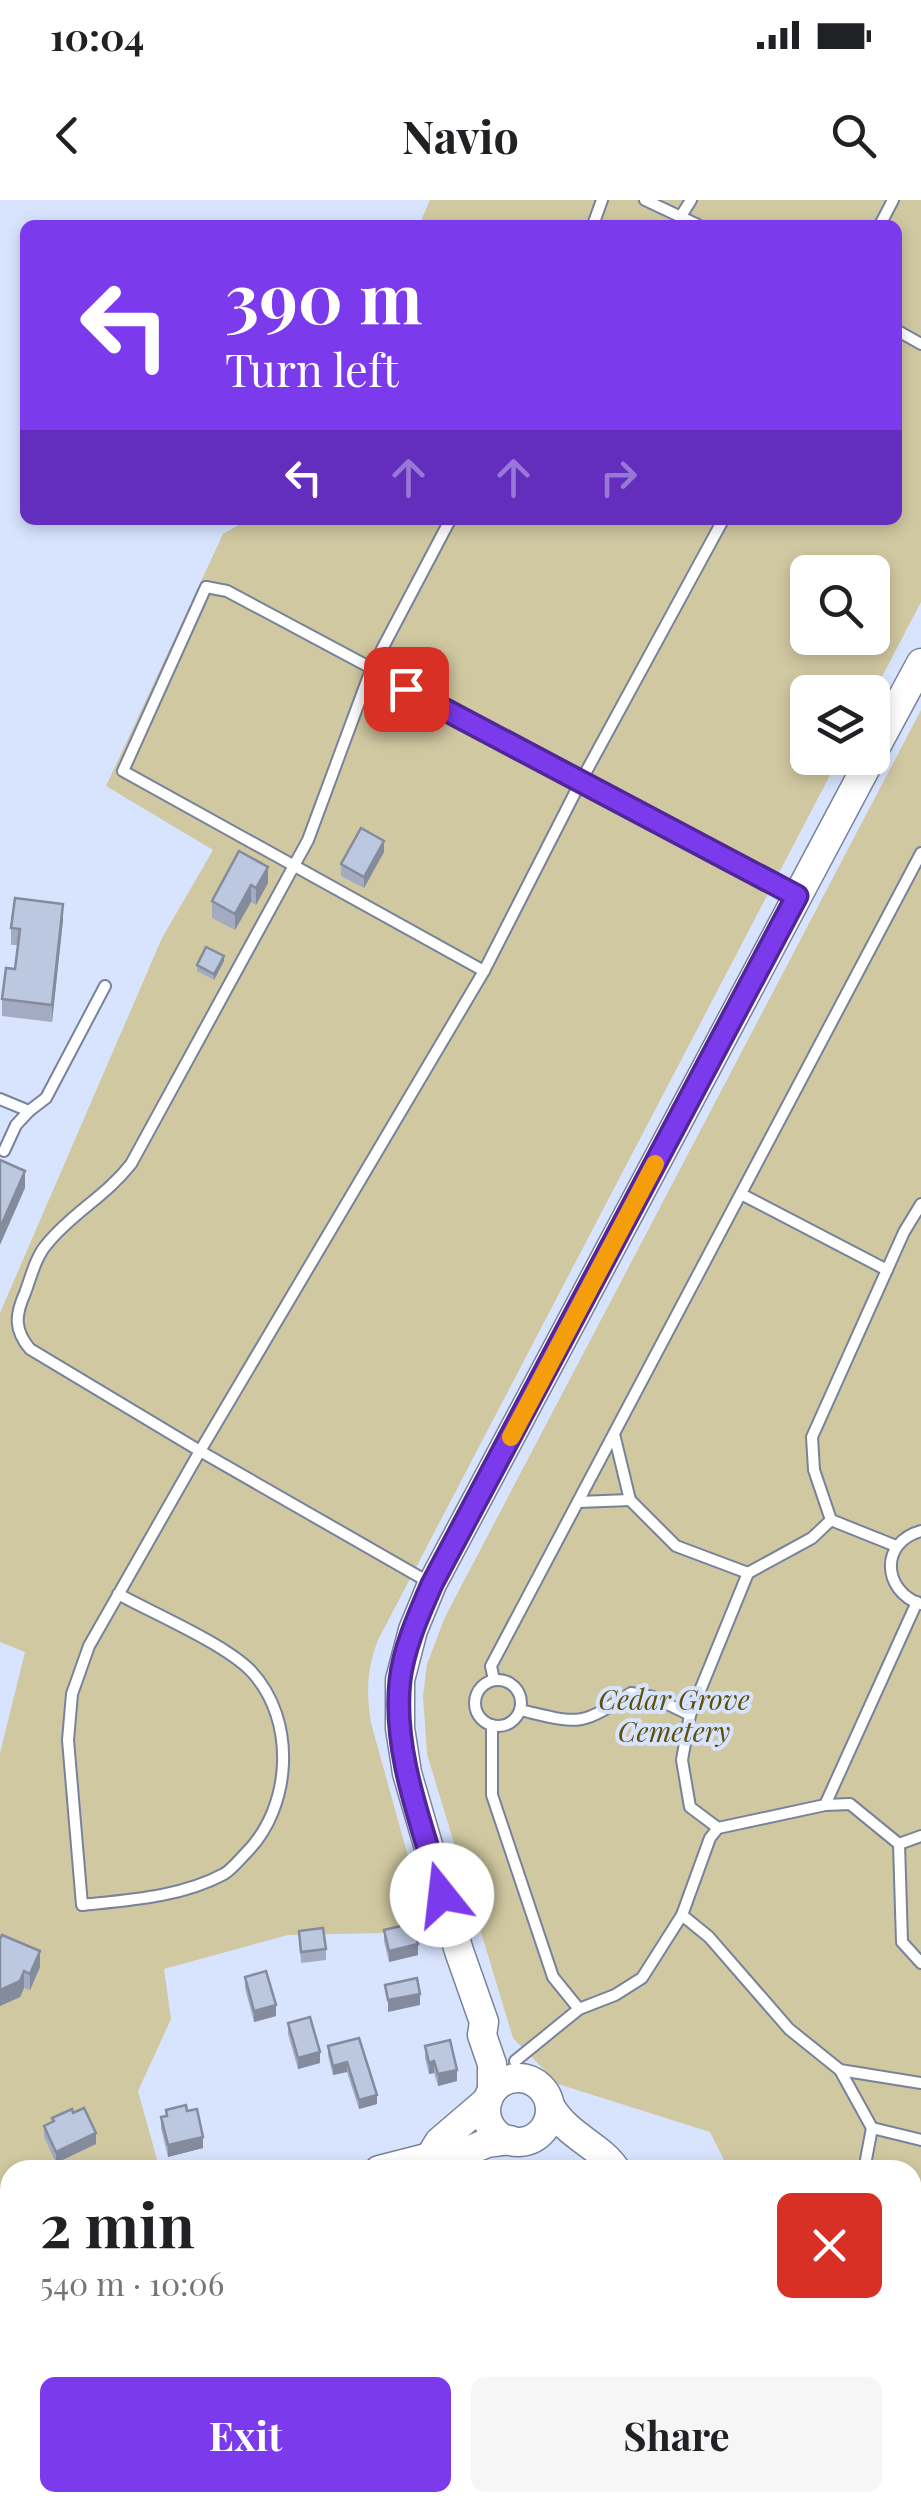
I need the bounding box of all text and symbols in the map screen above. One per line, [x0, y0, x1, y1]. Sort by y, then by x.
text: 10:04 [50, 10, 144, 61]
text: Navio [402, 105, 519, 165]
icon: back [40, 108, 95, 163]
icon: search [826, 108, 881, 163]
text: 390 m [225, 248, 423, 342]
icon: left [60, 260, 190, 390]
text: Turn left [225, 338, 399, 398]
icon: left [276, 450, 331, 505]
icon: ahead [381, 450, 436, 505]
icon: ahead [486, 450, 541, 505]
icon: right [591, 450, 646, 505]
map controls [790, 555, 890, 775]
button: search [790, 555, 890, 655]
pin [364, 647, 449, 732]
icon: arrive [379, 662, 434, 717]
button: layers [790, 675, 890, 775]
park label: Cedar Grove Cemetery [598, 1680, 750, 1749]
position arrow [390, 1843, 494, 1947]
text: 2 min [40, 2183, 195, 2263]
button: close [777, 2193, 882, 2298]
text: 540 m · 10:06 [40, 2261, 224, 2304]
button: Exit [40, 2377, 451, 2492]
button: Share [471, 2377, 882, 2492]

